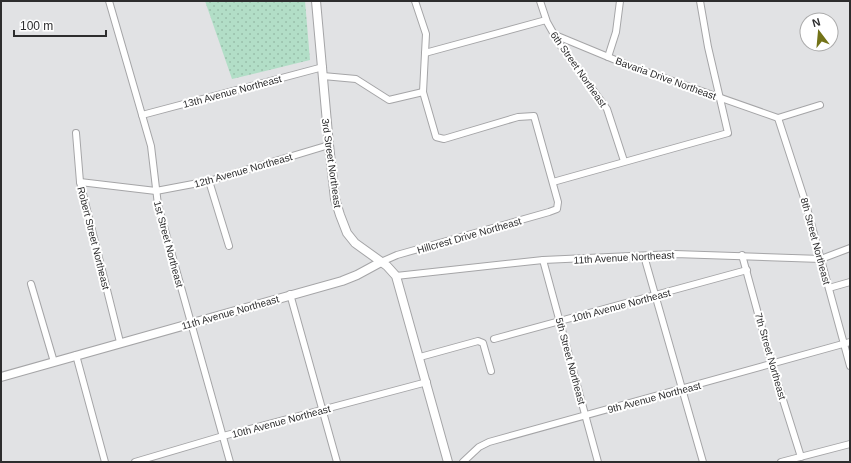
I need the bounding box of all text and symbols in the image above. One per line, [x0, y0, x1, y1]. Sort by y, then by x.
scale bar [14, 12, 106, 38]
north arrow [799, 12, 839, 52]
text: N [811, 16, 822, 29]
text: 100 m [20, 19, 53, 33]
street label: 6th Street Northeast [548, 29, 609, 109]
street label: Bavaria Drive Northeast [614, 55, 718, 102]
street label: 13th Avenue Northeast [182, 73, 283, 110]
street label: 3rd Street Northeast [320, 118, 343, 209]
street label: 12th Avenue Northeast [193, 151, 294, 190]
street label: Robert Street Northeast [75, 186, 112, 291]
street label: 8th Street Northeast [799, 196, 832, 286]
street label: 1st Street Northeast [152, 200, 185, 289]
street label: Hillcrest Drive Northeast [416, 215, 523, 256]
street label: 11th Avenue Northeast [573, 249, 675, 266]
street label: 10th Avenue Northeast [571, 287, 672, 324]
street label: 11th Avenue Northeast [180, 293, 280, 332]
street label: 7th Street Northeast [753, 312, 788, 401]
street label: 5th Street Northeast [554, 316, 587, 406]
street label: 9th Avenue Northeast [606, 380, 702, 415]
street label: 10th Avenue Northeast [231, 403, 332, 440]

